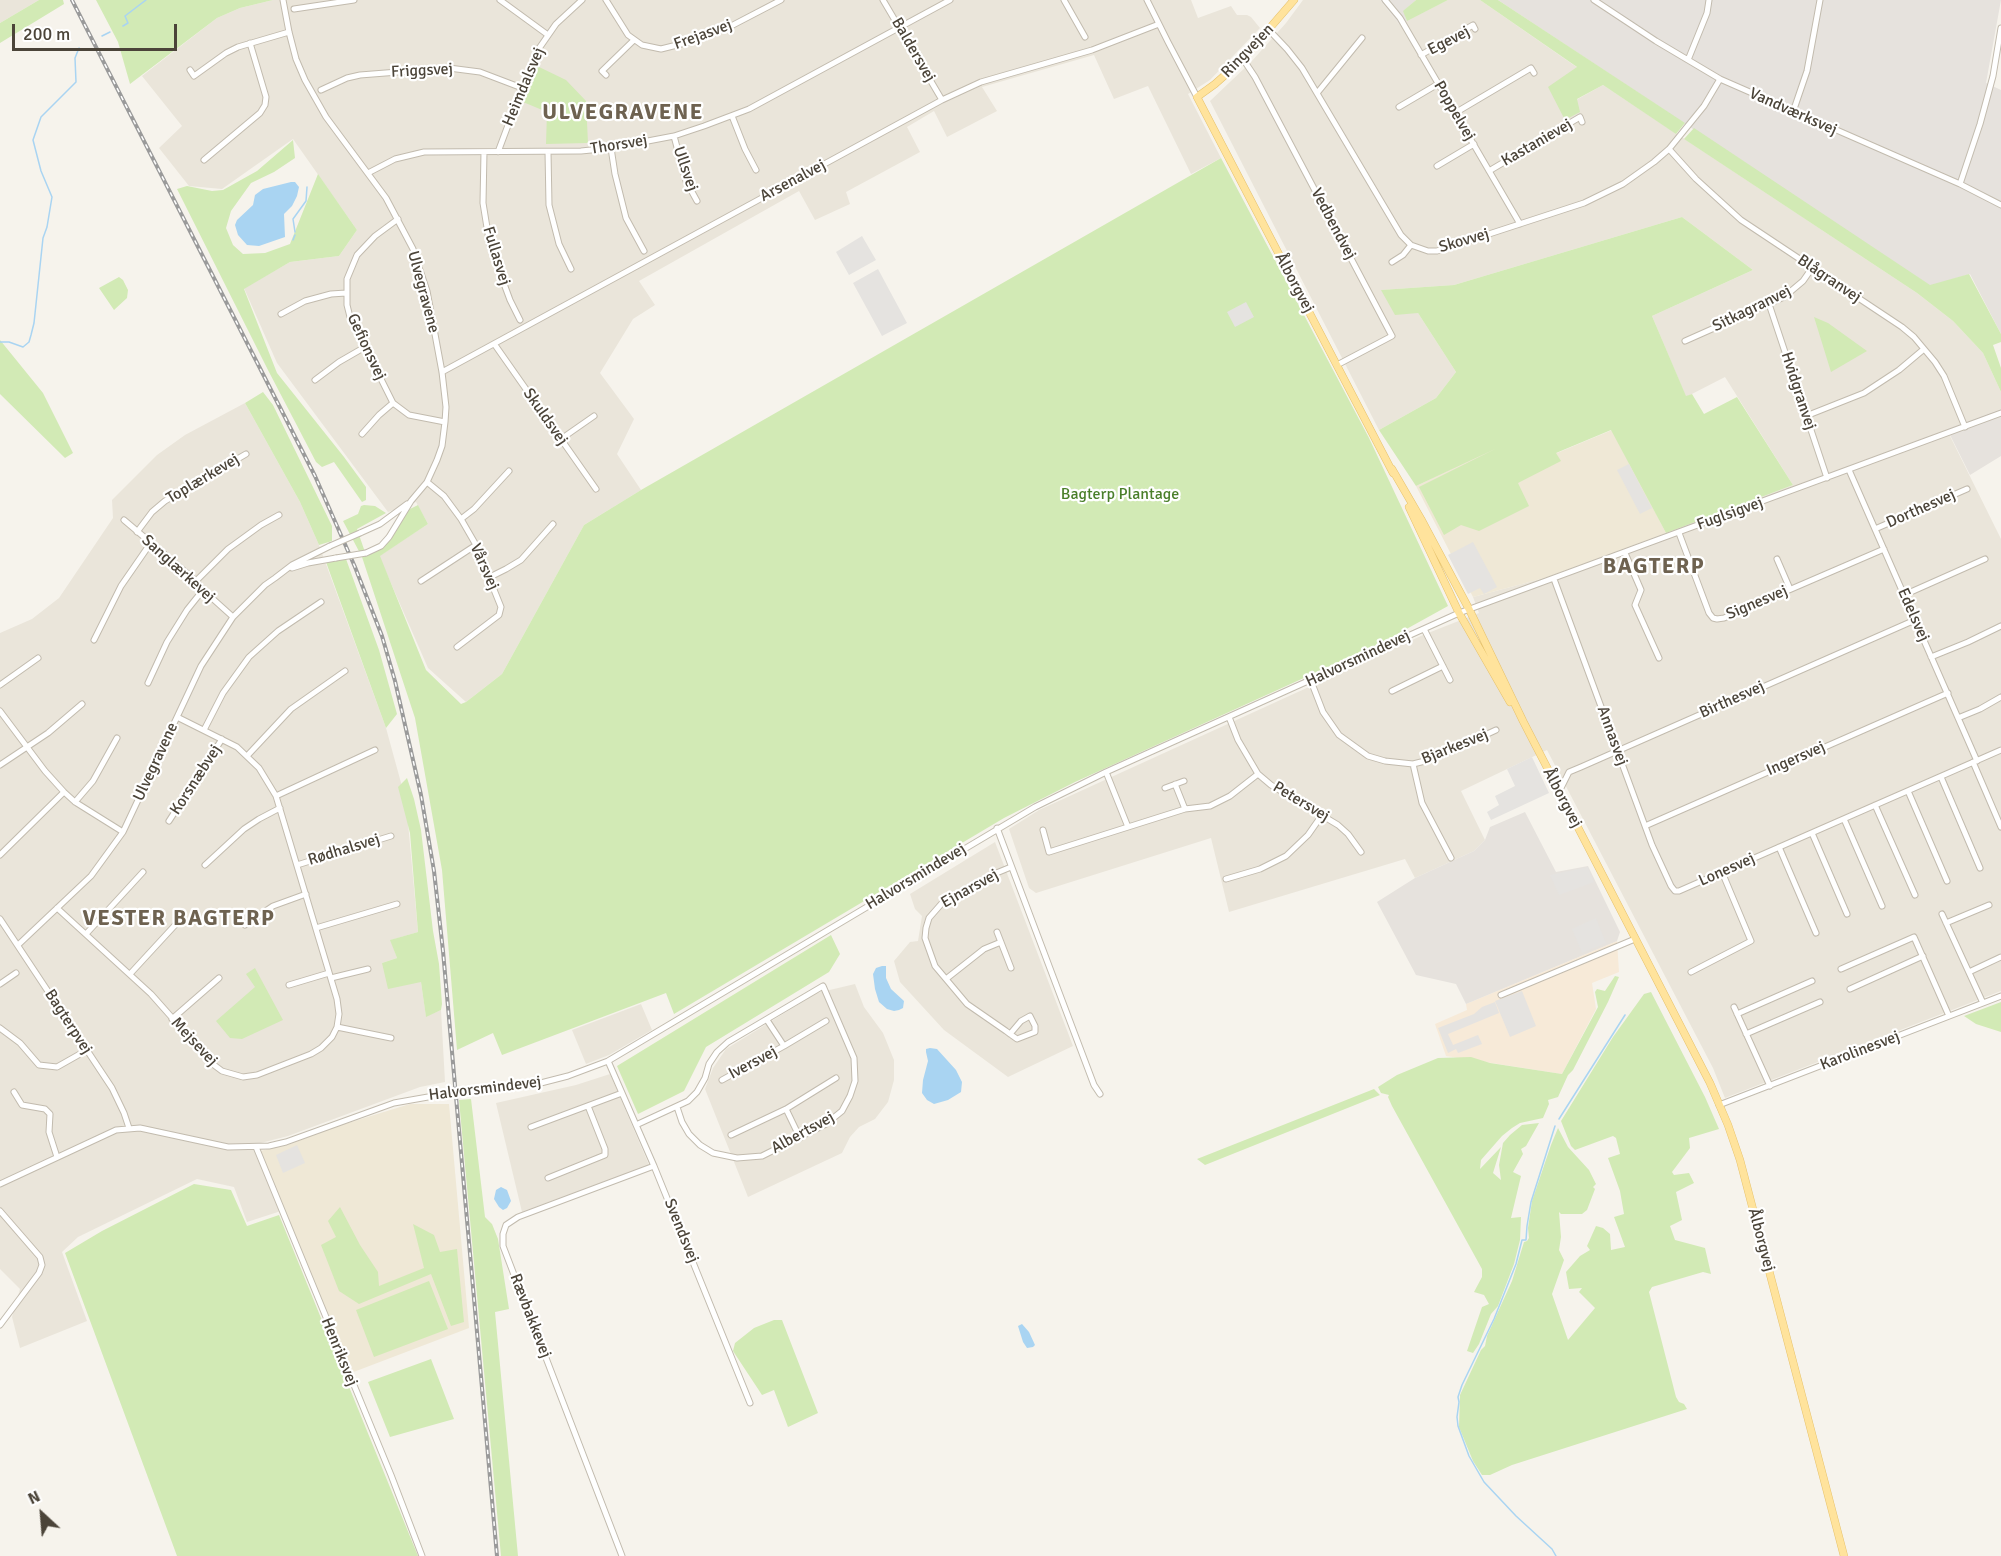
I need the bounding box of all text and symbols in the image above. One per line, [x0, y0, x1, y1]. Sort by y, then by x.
scale bar [15, 12, 180, 50]
street label: Baldersvej [887, 14, 939, 86]
street label: Frejasvej [671, 16, 735, 54]
street label: Ringvejen [1218, 20, 1278, 82]
street label: Egevej [1425, 22, 1473, 60]
text: 200 m [23, 23, 70, 45]
street label: Heimdalsvej [499, 45, 549, 129]
street label: Friggsvej [391, 60, 453, 82]
street label: Poppelvej [1429, 78, 1479, 144]
street label: Vandværksvej [1746, 84, 1840, 140]
district label: ULVEGRAVENE [542, 100, 704, 126]
street label: Kastanievej [1498, 115, 1576, 171]
street label: Thorsvej [589, 131, 649, 159]
street label: Ullsvej [668, 144, 702, 194]
street label: Arsenalvej [757, 156, 829, 206]
street label: Vedbendvej [1306, 185, 1360, 263]
street label: Fullasvej [478, 224, 514, 288]
street label: Skovvej [1437, 225, 1491, 257]
street label: Ulvegravene [403, 249, 443, 335]
street label: Ålborgvej [1270, 250, 1318, 316]
street label: Blågranvej [1793, 251, 1865, 307]
street label: Sitkagranvej [1710, 282, 1794, 336]
street label: Gefionsvej [342, 311, 390, 383]
street label: Hvidgranvej [1776, 349, 1820, 433]
street label: Skuldsvej [518, 385, 572, 449]
street label: Toplærkevej [163, 450, 243, 508]
park label: Bagterp Plantage [1061, 485, 1179, 505]
street label: Dorthesvej [1883, 485, 1959, 533]
street label: Fuglsigvej [1694, 493, 1766, 535]
street label: Sanglærkevej [137, 531, 219, 607]
street label: Vårsvej [465, 541, 503, 593]
district label: BAGTERP [1603, 554, 1705, 580]
street label: Signesvej [1723, 581, 1791, 625]
street label: Edelsvej [1893, 585, 1933, 645]
street label: Halvorsmindevej [1303, 626, 1413, 692]
street label: Birthesvej [1697, 677, 1767, 723]
street label: Annasvej [1592, 704, 1632, 768]
street label: Ulvegravene [130, 720, 182, 804]
street label: Bjarkesvej [1419, 725, 1491, 769]
street label: Ingersvej [1764, 738, 1828, 780]
street label: Korsnæbvej [166, 741, 226, 819]
street label: Ålborgvej [1538, 765, 1586, 831]
street label: Petersvej [1269, 778, 1333, 826]
street label: Rødhalsvej [306, 830, 382, 870]
street label: Halvorsmindevej [862, 840, 970, 914]
street label: Lonesvej [1696, 849, 1758, 891]
street label: Ejnarsvej [938, 865, 1002, 913]
district label: VESTER BAGTERP [83, 906, 275, 932]
street label: Bagterpvej [40, 986, 96, 1058]
street label: Mejsevej [167, 1014, 221, 1070]
street label: Karolinesvej [1817, 1027, 1903, 1075]
street label: Iversvej [725, 1042, 781, 1084]
street label: Halvorsmindevej [428, 1073, 542, 1105]
street label: Albertsvej [768, 1108, 838, 1158]
street label: Svendsvej [659, 1196, 703, 1266]
street label: Ålborgvej [1743, 1206, 1779, 1274]
street label: Rævbakkevej [505, 1271, 555, 1361]
street label: Henriksvej [317, 1315, 361, 1389]
north arrow [12, 1484, 72, 1544]
text: N [25, 1486, 43, 1509]

